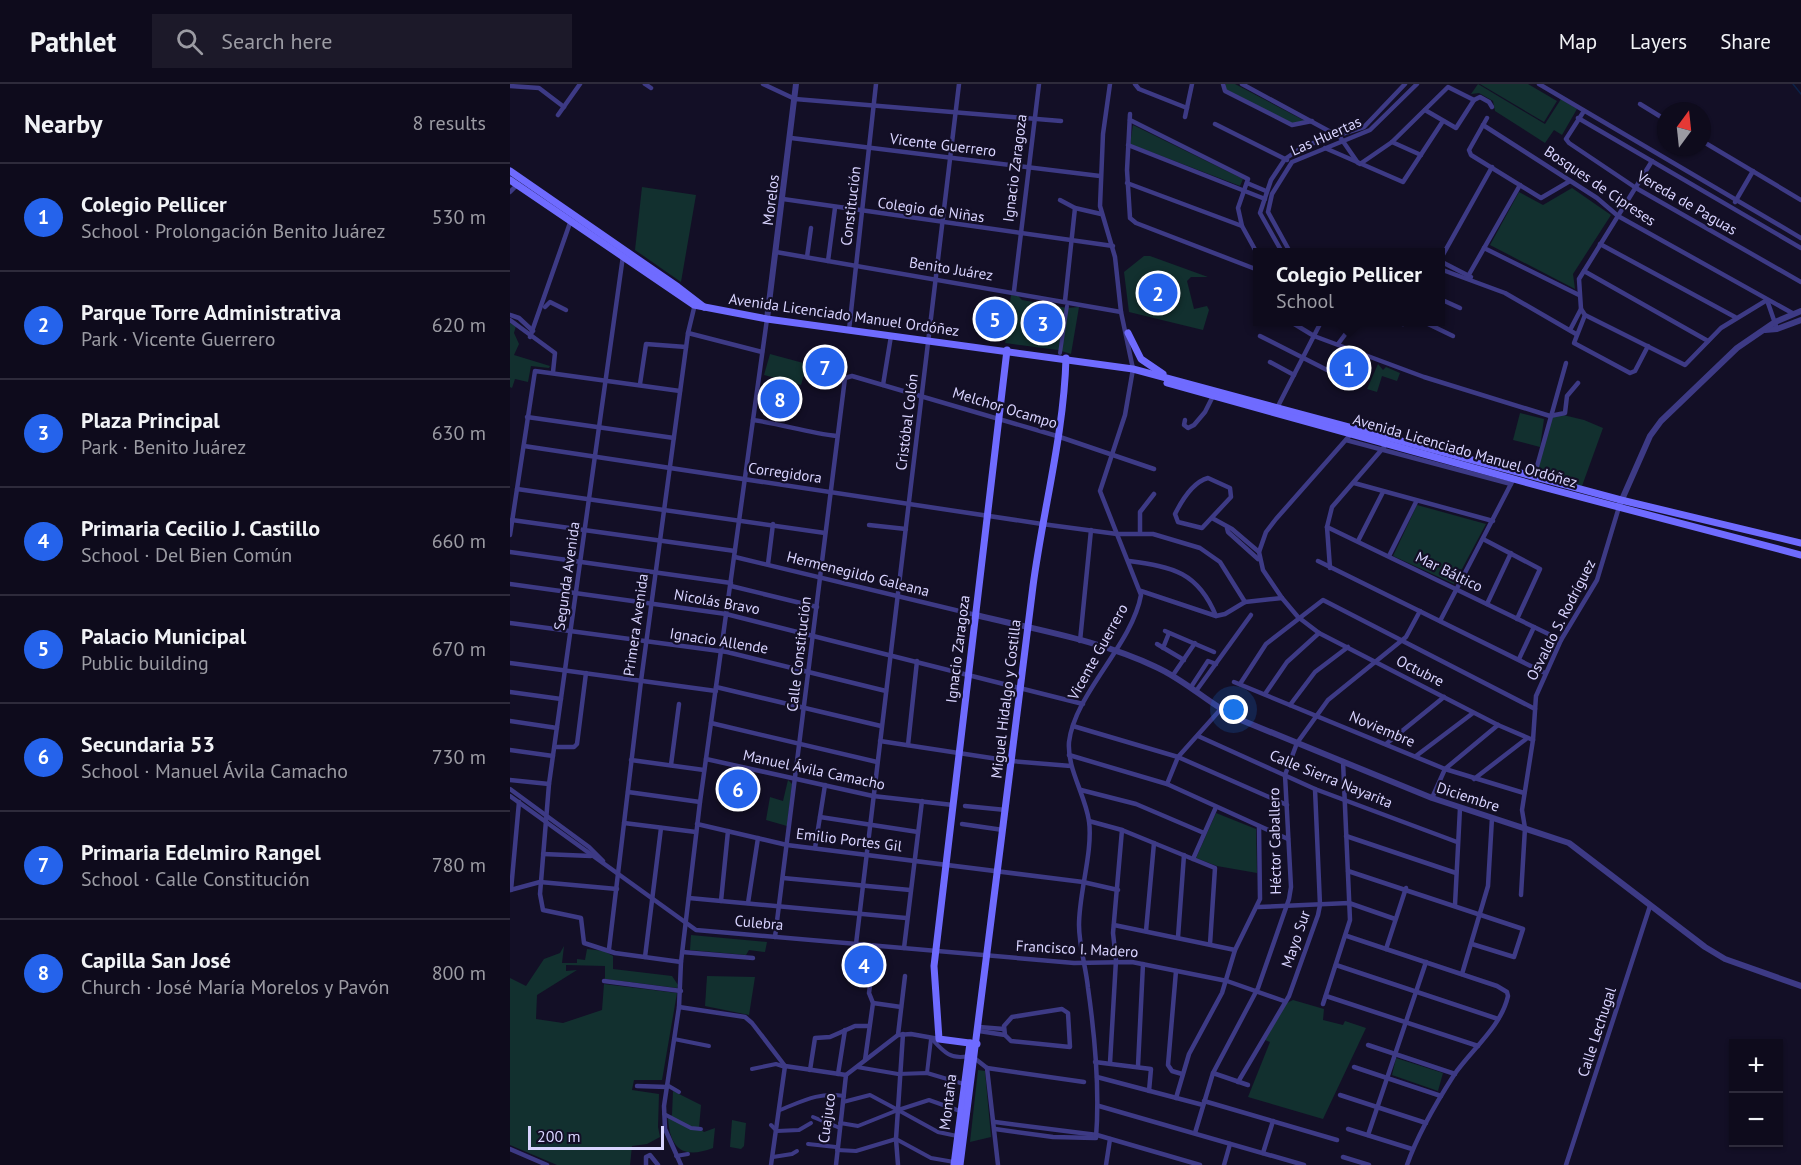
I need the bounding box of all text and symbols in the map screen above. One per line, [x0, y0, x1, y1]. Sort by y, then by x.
search box [152, 14, 572, 68]
text: Pathlet [30, 23, 116, 60]
icon: search [173, 25, 206, 58]
text: Search here [221, 27, 332, 55]
text: Map [1559, 28, 1597, 55]
text: Layers [1630, 28, 1687, 55]
text: Share [1720, 28, 1771, 55]
north arrow [1657, 102, 1711, 156]
text: Nearby [24, 107, 102, 140]
text: 8 results [413, 110, 486, 136]
street label: Las Huertas [1287, 112, 1364, 160]
street label: Ignacio Zaragoza [998, 113, 1031, 223]
street label: Vicente Guerrero [888, 128, 997, 160]
street label: Bosques de Cipreses [1541, 141, 1660, 230]
street label: Constitución [836, 165, 865, 247]
street label: Vereda de Paguas [1633, 166, 1741, 239]
street label: Morelos [758, 173, 783, 227]
text: Colegio Pellicer [81, 190, 227, 218]
street label: Colegio de Niñas [876, 193, 986, 226]
text: 1 [38, 204, 49, 230]
text: 530 m [432, 204, 486, 230]
text: School · Prolongación Benito Juárez [81, 218, 385, 244]
popup [1253, 248, 1445, 326]
street label: Benito Juárez [908, 252, 994, 285]
text: Colegio Pellicer [1276, 260, 1422, 288]
pin: 2 [1138, 270, 1178, 316]
text: School [1276, 288, 1334, 314]
street label: Avenida Licenciado Manuel Ordóñez [728, 289, 961, 340]
pin: 5 [976, 296, 1014, 342]
text: Parque Torre Administrativa [81, 298, 341, 326]
pin: 3 [1024, 300, 1062, 346]
text: 2 [38, 312, 49, 338]
text: 620 m [432, 312, 486, 338]
text: Park · Vicente Guerrero [81, 326, 276, 352]
pin: 7 [806, 344, 844, 390]
pin: 1 [1330, 346, 1368, 390]
street label: Cristóbal Colón [891, 372, 922, 471]
pin: 8 [760, 376, 800, 422]
street label: Melchor Ocampo [950, 383, 1060, 433]
text: Plaza Principal [81, 406, 220, 434]
street label: Avenida Licenciado Manuel Ordóñez [1351, 409, 1579, 492]
text: 3 [38, 420, 49, 446]
text: 630 m [432, 420, 486, 446]
text: Park · Benito Juárez [81, 434, 246, 460]
street label: Corregidora [747, 458, 823, 487]
text: Primaria Cecilio J. Castillo [81, 514, 320, 542]
street label: Segunda Avenida [549, 520, 584, 631]
text: 4 [38, 528, 49, 554]
text: 660 m [432, 528, 486, 554]
text: School · Del Bien Común [81, 542, 292, 568]
street label: Hermenegildo Galeana [785, 547, 932, 600]
street label: Mar Báltico [1412, 547, 1486, 596]
street label: Osvaldo S. Rodríguez [1522, 556, 1599, 684]
street label: Primera Avenida [619, 572, 652, 678]
street label: Nicolás Bravo [673, 585, 762, 618]
street label: Ignacio Zaragoza [941, 594, 974, 704]
street label: Calle Constitución [782, 595, 815, 713]
street label: Vicente Guerrero [1063, 600, 1132, 704]
street label: Miguel Hidalgo y Costilla [986, 618, 1025, 780]
text: Palacio Municipal [81, 622, 246, 650]
street label: Ignacio Allende [668, 623, 770, 658]
text: 5 [38, 636, 49, 662]
text: 670 m [432, 636, 486, 662]
text: Public building [81, 650, 209, 676]
street label: Octubre [1393, 651, 1447, 691]
your location [1219, 695, 1248, 724]
street label: Noviembre [1346, 706, 1418, 751]
text: Secundaria 53 [81, 730, 215, 758]
text: 6 [38, 744, 49, 770]
text: 730 m [432, 744, 486, 770]
street label: Manuel Ávila Camacho [741, 745, 887, 794]
street label: Calle Sierra Nayarita [1267, 745, 1395, 812]
text: School · Manuel Ávila Camacho [81, 758, 348, 784]
pin: 6 [718, 766, 758, 812]
street label: Diciembre [1434, 777, 1502, 816]
street label: Héctor Caballero [1264, 787, 1285, 895]
street label: Emilio Portes Gil [795, 824, 904, 856]
text: Primaria Edelmiro Rangel [81, 838, 321, 866]
text: 7 [38, 852, 49, 878]
text: 780 m [432, 852, 486, 878]
text: School · Calle Constitución [81, 866, 310, 892]
street label: Mayo Sur [1277, 908, 1314, 970]
street label: Culebra [734, 911, 784, 934]
street label: Francisco I. Madero [1015, 936, 1139, 961]
pin: 4 [844, 942, 884, 988]
text: Capilla San José [81, 946, 231, 974]
text: 8 [38, 960, 49, 986]
text: 800 m [432, 960, 486, 986]
text: Church · José María Morelos y Pavón [81, 974, 390, 1000]
street label: Calle Lechugal [1573, 984, 1620, 1079]
map controls [1729, 1039, 1783, 1147]
button: + [1729, 1039, 1783, 1093]
street label: Montaña [935, 1073, 960, 1131]
street label: Cuajuco [814, 1092, 839, 1144]
button: − [1729, 1093, 1783, 1147]
scale bar [528, 1123, 664, 1150]
text: 200 m [537, 1126, 580, 1146]

